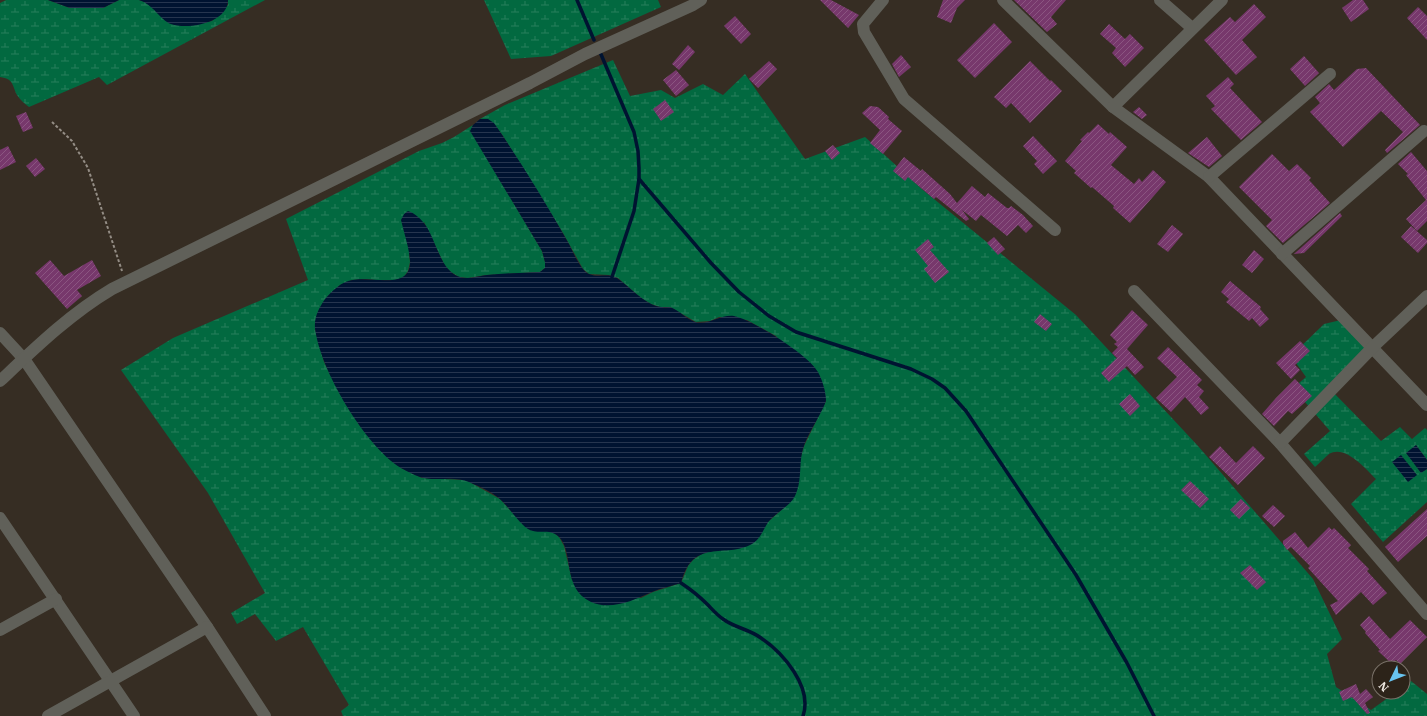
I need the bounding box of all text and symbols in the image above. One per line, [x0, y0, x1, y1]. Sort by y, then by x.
north arrow [1371, 660, 1411, 700]
text: N [1375, 679, 1392, 695]

